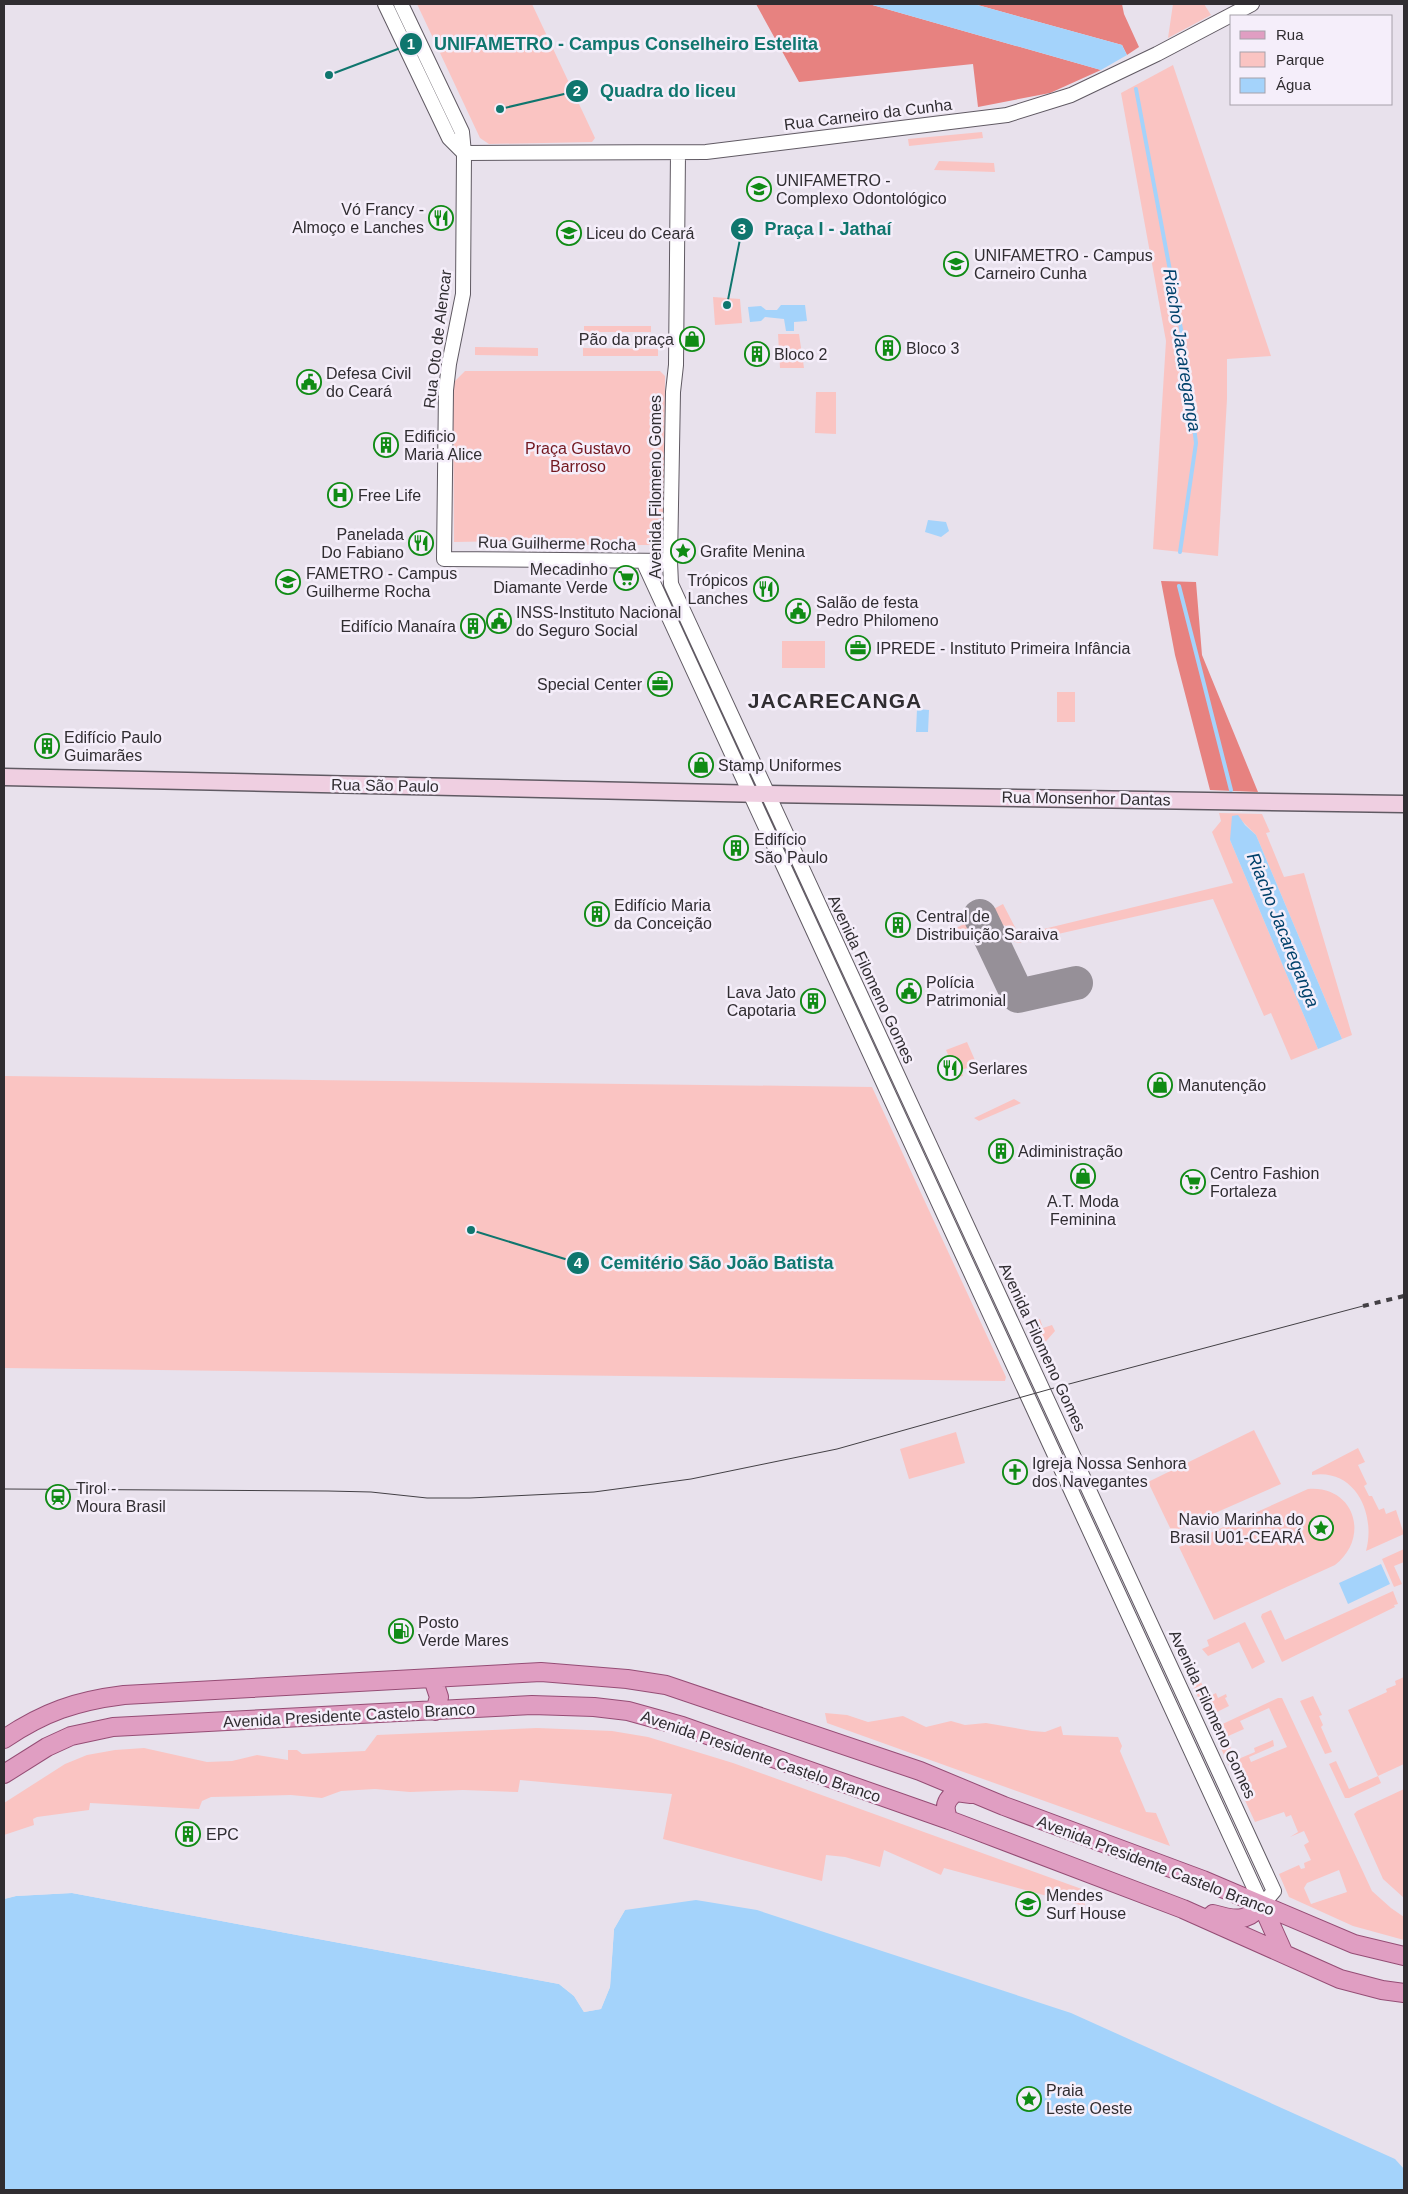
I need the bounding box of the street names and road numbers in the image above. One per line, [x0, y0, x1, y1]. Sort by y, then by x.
street label: Rua Carneiro da Cunha [783, 96, 953, 133]
street label: Rua Oto de Alencar [421, 268, 455, 409]
street label: Avenida Filomeno Gomes [647, 395, 664, 579]
street label: Rua Guilherme Rocha [478, 534, 636, 553]
street label: Rua São Paulo [331, 776, 439, 795]
street label: Rua Monsenhor Dantas [1001, 789, 1171, 808]
street label: Avenida Filomeno Gomes [825, 892, 918, 1066]
street label: Avenida Filomeno Gomes [996, 1260, 1089, 1434]
street label: Avenida Filomeno Gomes [1166, 1627, 1259, 1801]
street label: Avenida Presidente Castelo Branco [223, 1700, 476, 1731]
street label: Avenida Presidente Castelo Branco [639, 1707, 883, 1806]
street label: Avenida Presidente Castelo Branco [1035, 1812, 1277, 1919]

